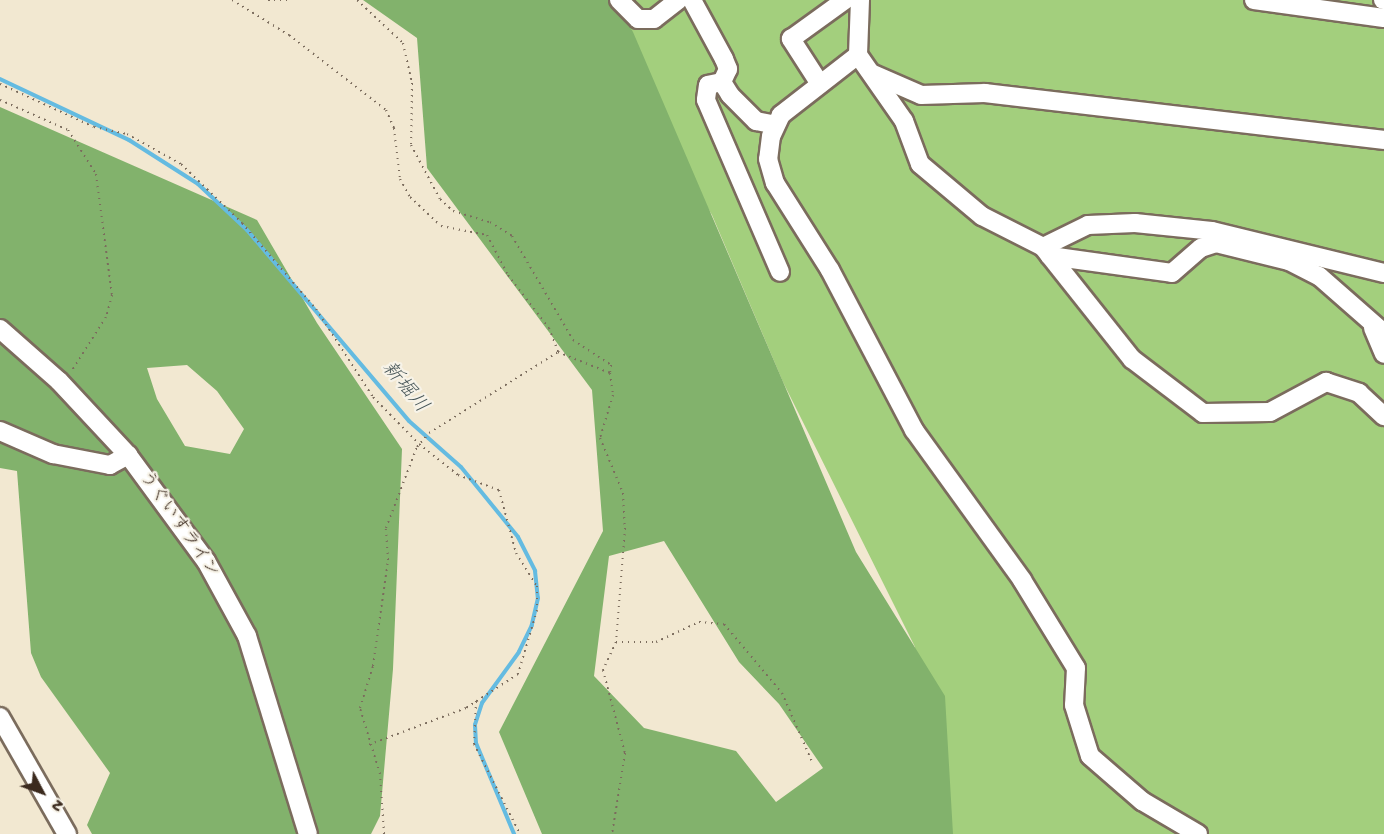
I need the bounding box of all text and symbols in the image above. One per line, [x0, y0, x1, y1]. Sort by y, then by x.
water label: 新堀川 [376, 357, 432, 419]
street label: うぐいすライン [133, 467, 223, 583]
north arrow [12, 762, 72, 822]
text: N [45, 794, 67, 814]

